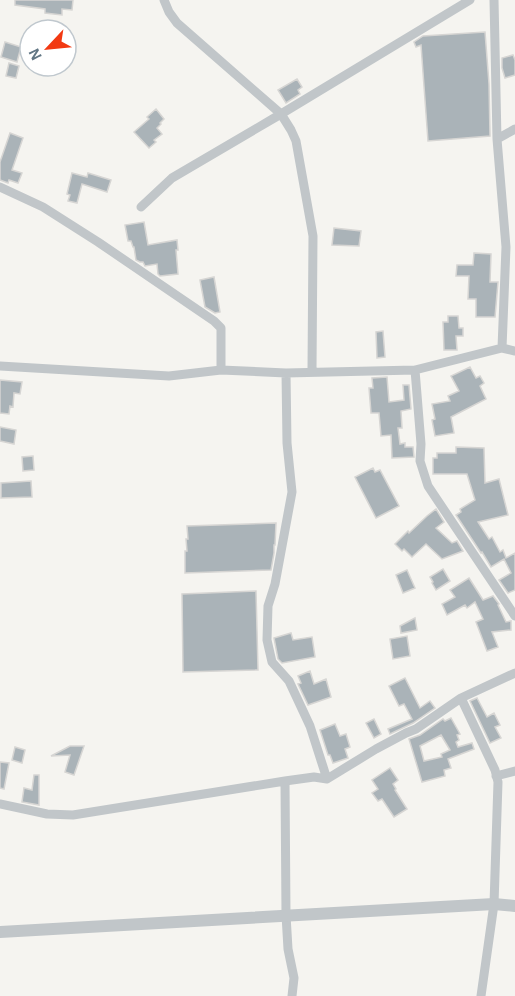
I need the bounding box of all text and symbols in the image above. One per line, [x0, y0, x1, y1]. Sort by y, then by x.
north arrow [18, 18, 78, 78]
text: N [26, 46, 45, 63]

